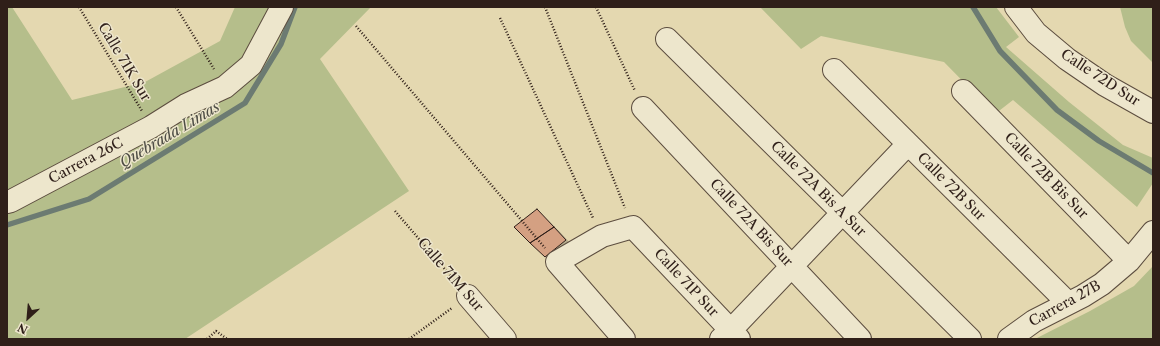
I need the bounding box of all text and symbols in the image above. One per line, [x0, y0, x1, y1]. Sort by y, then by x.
street label: Calle 71K Sur [94, 20, 154, 104]
street label: Calle 72D Sur [1057, 46, 1143, 110]
water label: Quebrada Limas [116, 98, 224, 172]
street label: Calle 72B Bis Sur [1001, 129, 1091, 223]
street label: Carrera 26C [46, 134, 126, 188]
street label: Calle 72A Bis A Sur [767, 138, 869, 240]
street label: Calle 72B Sur [913, 149, 989, 225]
street label: Calle 72A Bis Sur [706, 176, 796, 270]
street label: Calle 71M Sur [414, 235, 486, 315]
street label: Calle 71P Sur [650, 246, 722, 320]
street label: Carrera 27B [1026, 277, 1104, 331]
north arrow [8, 298, 48, 338]
text: N [15, 320, 30, 337]

